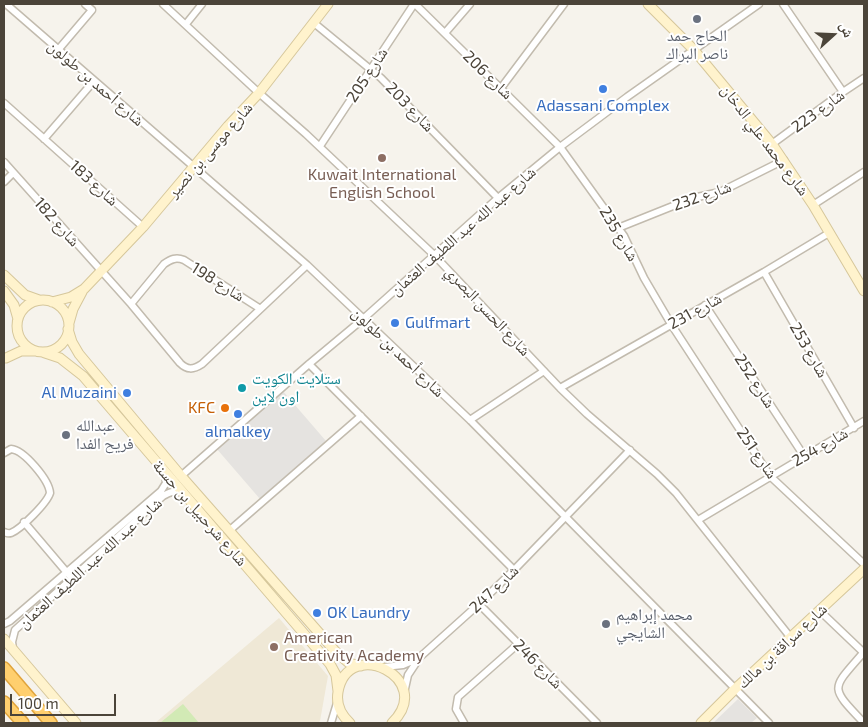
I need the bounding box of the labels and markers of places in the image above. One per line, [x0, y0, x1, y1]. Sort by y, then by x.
marker: الحاج حمد ناصر البراك [691, 13, 703, 25]
place label: الحاج حمد ناصر البراك [666, 26, 728, 64]
marker: Adassani Complex [597, 83, 609, 95]
place label: Adassani Complex [536, 96, 670, 116]
marker: Kuwait International English School [376, 152, 388, 164]
place label: Kuwait International English School [308, 165, 456, 203]
place label: Gulfmart [405, 313, 470, 333]
marker: Gulfmart [389, 317, 401, 329]
place label: ستلايت الكويت اون لاين [252, 369, 341, 407]
marker: ستلايت الكويت اون لاين [236, 382, 248, 394]
place label: Al Muzaini [41, 383, 117, 403]
marker: Al Muzaini [121, 387, 133, 399]
place label: KFC [188, 398, 215, 418]
marker: KFC [219, 402, 231, 414]
marker: almalkey [232, 408, 244, 420]
place label: عبدالله فريح الفدا [76, 416, 134, 454]
place label: almalkey [205, 422, 271, 442]
marker: عبدالله فريح الفدا [60, 429, 72, 441]
place label: OK Laundry [327, 603, 410, 623]
place label: محمد إبراهيم الشايجي [616, 605, 693, 643]
marker: OK Laundry [311, 607, 323, 619]
marker: محمد إبراهيم الشايجي [600, 618, 612, 630]
place label: American Creativity Academy [284, 628, 424, 666]
marker: American Creativity Academy [268, 641, 280, 653]

